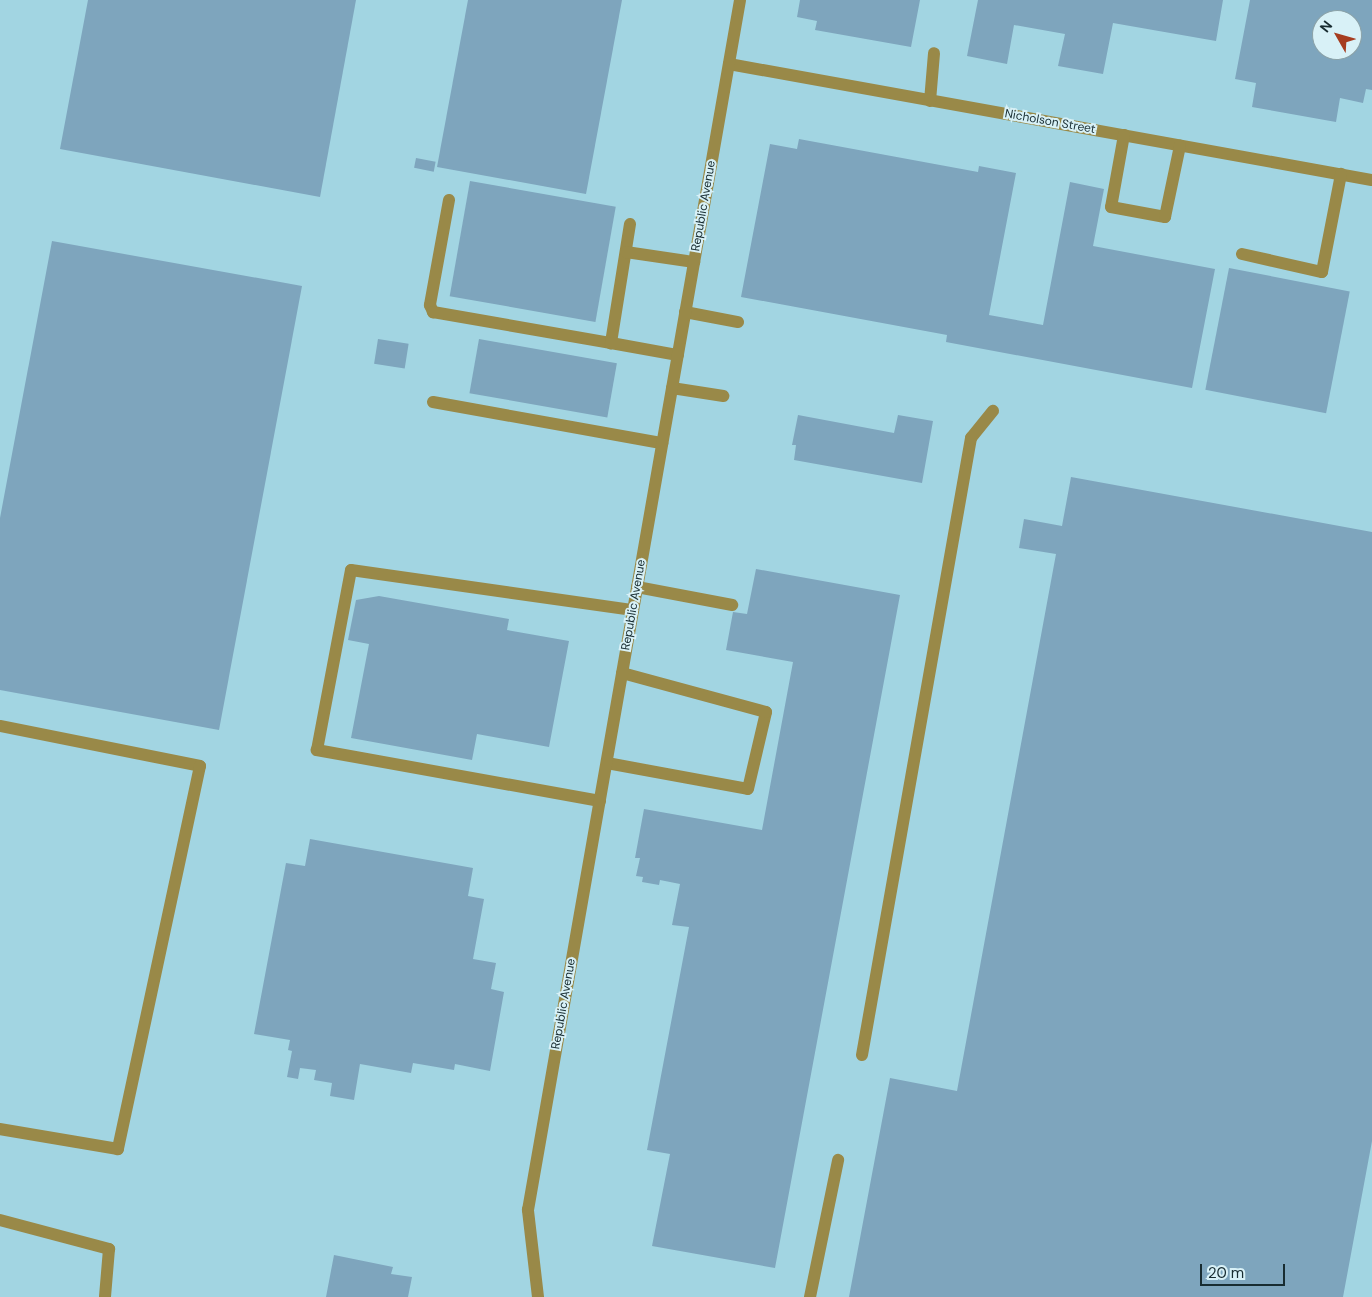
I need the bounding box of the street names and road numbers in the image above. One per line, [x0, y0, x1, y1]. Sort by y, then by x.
street label: Nicholson Street [1003, 107, 1097, 137]
street label: Republic Avenue [689, 160, 719, 252]
street label: Republic Avenue [619, 559, 649, 651]
street label: Republic Avenue [549, 958, 579, 1050]

